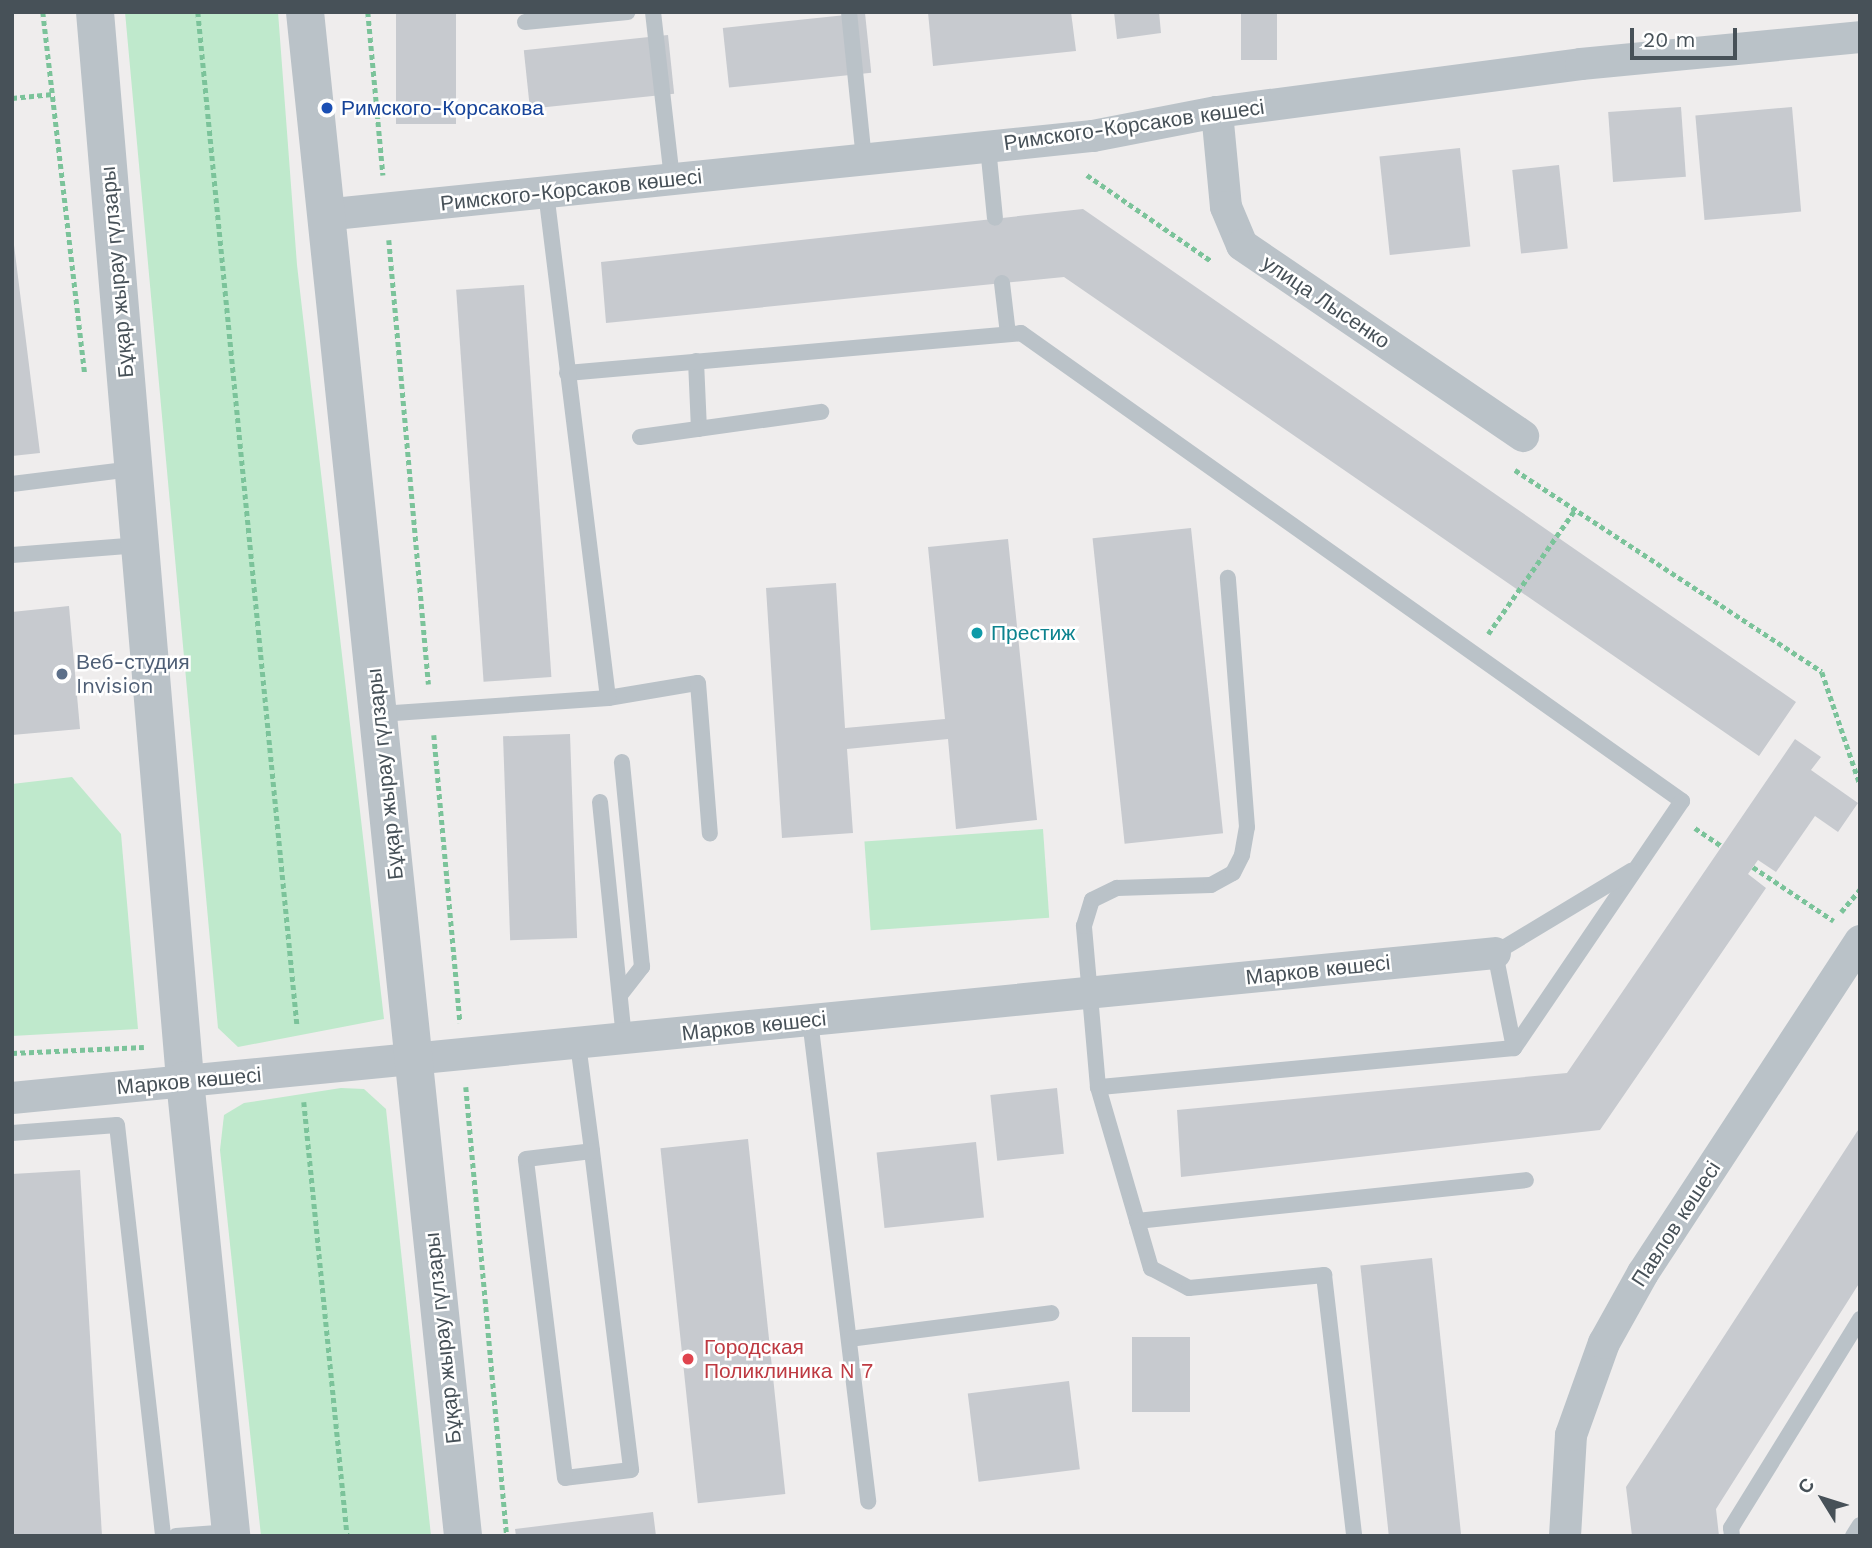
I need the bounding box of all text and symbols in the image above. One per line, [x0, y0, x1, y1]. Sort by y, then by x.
scale bar [1634, 14, 1741, 58]
text: 20 m [1643, 27, 1695, 52]
street label: Римского-Корсаков көшесі [1002, 94, 1266, 156]
place label: Римского-Корсакова [341, 95, 544, 121]
marker: Римского-Корсакова [319, 100, 335, 116]
street label: Римского-Корсаков көшесі [439, 164, 703, 216]
street label: Бұқар жырау гүлзары [95, 165, 139, 379]
street label: улица Лысенко [1257, 250, 1395, 354]
place label: Престиж [991, 620, 1075, 646]
marker: Престиж [969, 625, 985, 641]
place label: Веб-студия Invision [76, 649, 190, 699]
marker: Веб-студия Invision [54, 666, 70, 682]
street label: Бұқар жырау гүлзары [361, 667, 409, 881]
street label: Марков көшесі [1245, 950, 1391, 990]
street label: Марков көшесі [681, 1006, 827, 1046]
street label: Марков көшесі [116, 1062, 262, 1100]
street label: Павлов көшесі [1626, 1157, 1726, 1291]
street label: Бұқар жырау гүлзары [419, 1231, 467, 1445]
place label: Городская Поликлиника N 7 [704, 1334, 874, 1384]
marker: Городская Поликлиника N 7 [678, 1349, 698, 1369]
north arrow [1788, 1464, 1858, 1534]
text: С [1793, 1473, 1819, 1498]

